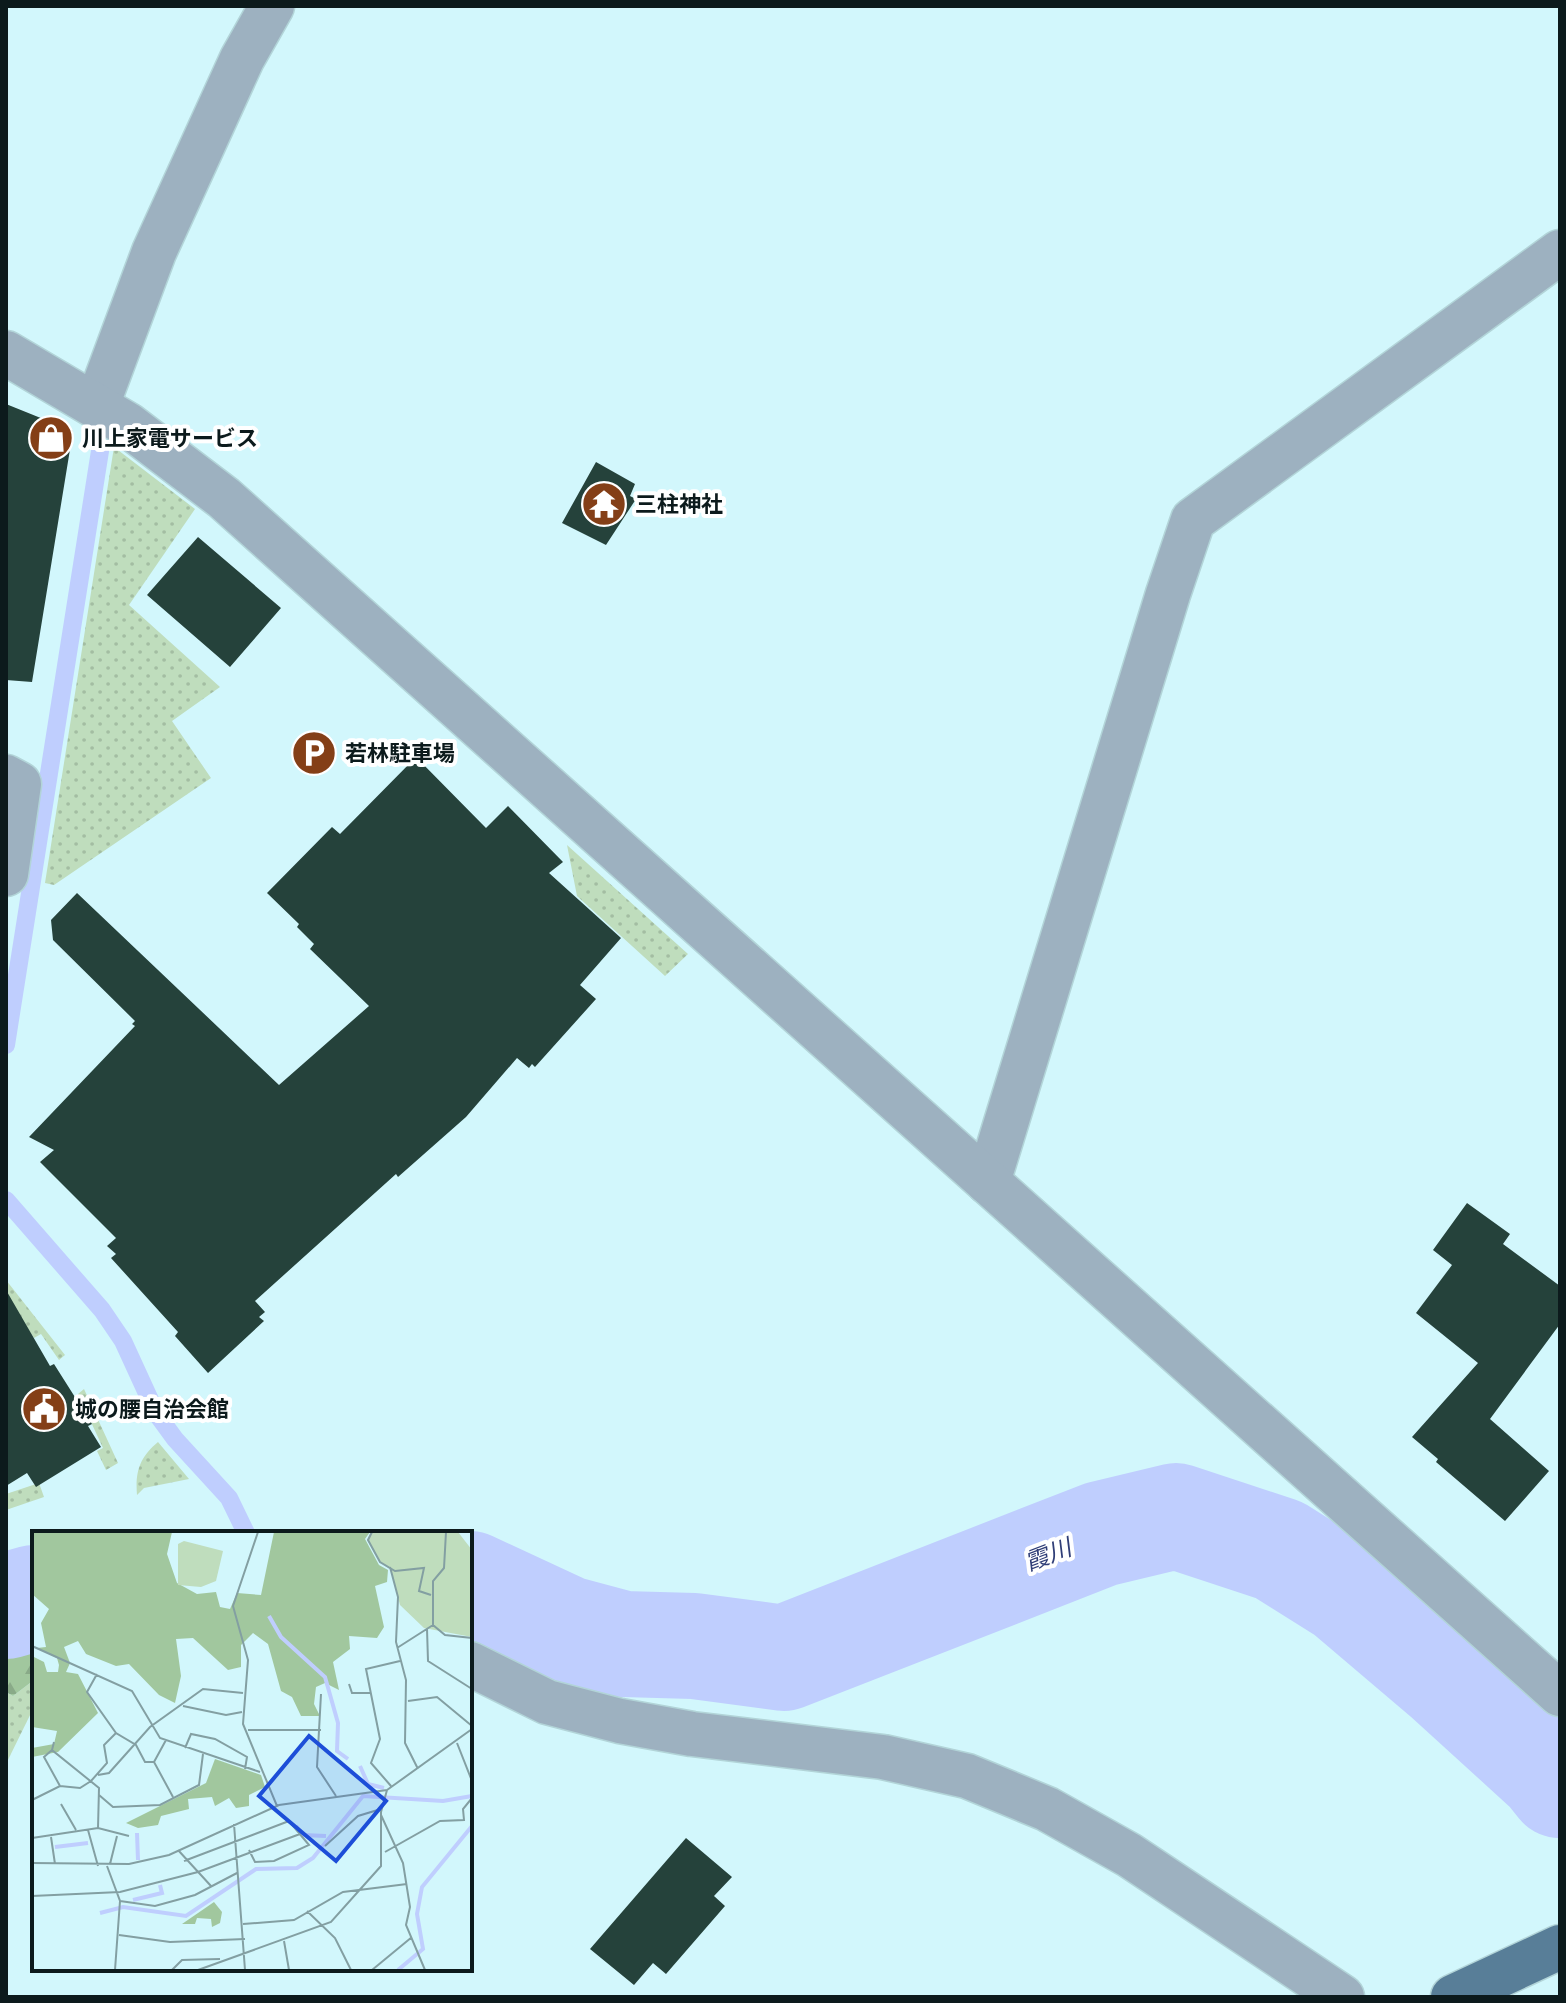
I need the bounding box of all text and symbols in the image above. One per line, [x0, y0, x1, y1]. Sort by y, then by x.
shop icon: 川上家電サービス [27, 414, 75, 462]
place label: 川上家電サービス [82, 427, 258, 454]
temple icon: 三柱神社 [580, 480, 628, 528]
place label: 三柱神社 [635, 493, 723, 520]
parking icon: 若林駐車場 [290, 729, 338, 777]
place label: 若林駐車場 [345, 741, 455, 769]
public building icon: 城の腰自治会館 [20, 1385, 68, 1433]
place label: 城の腰自治会館 [75, 1398, 229, 1425]
inset map [32, 1531, 472, 1971]
water label: 霞川 [1021, 1533, 1079, 1579]

